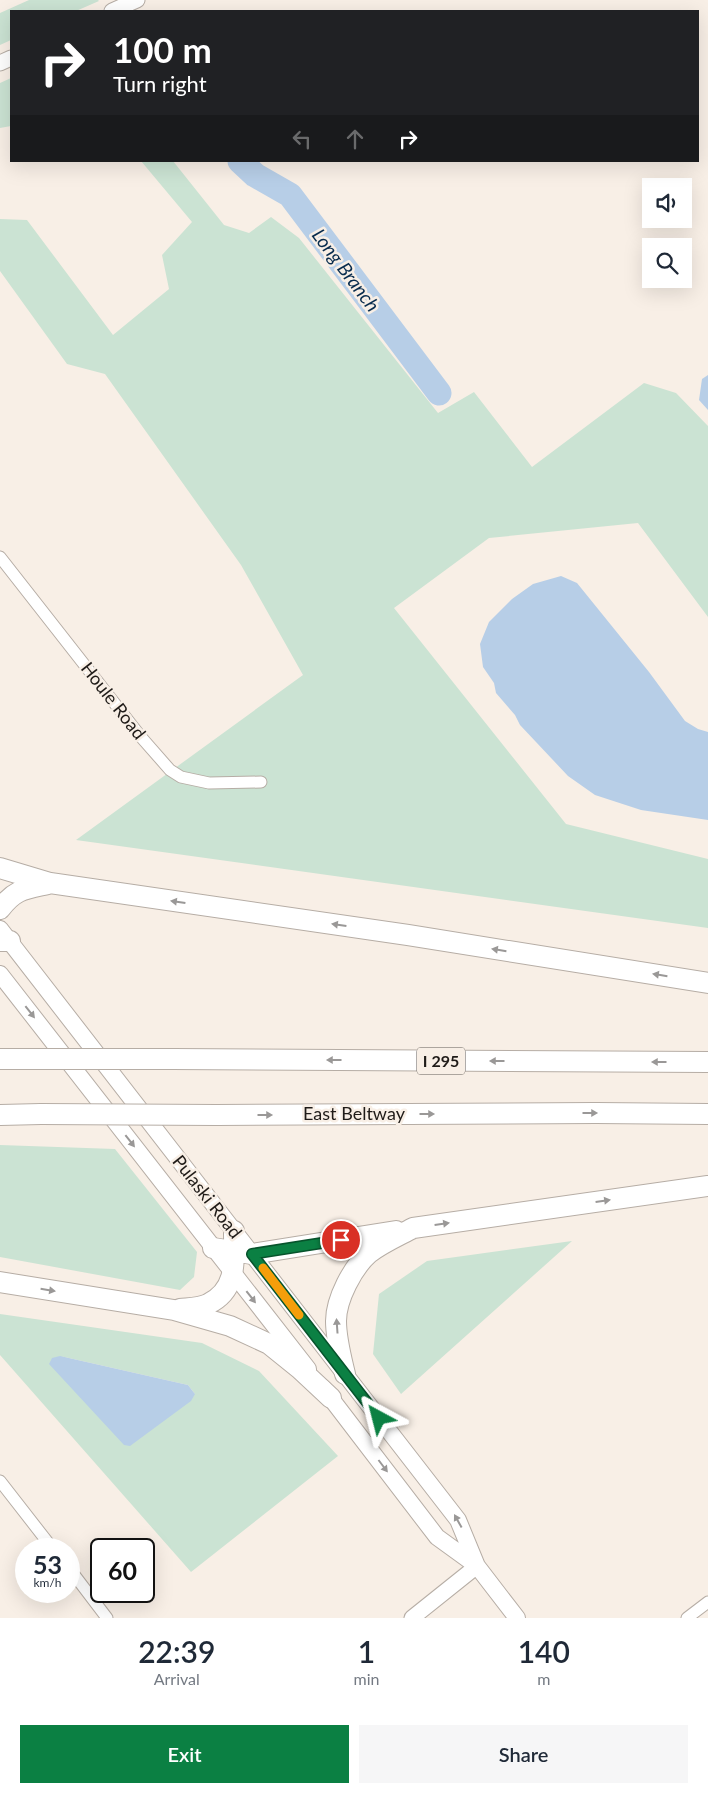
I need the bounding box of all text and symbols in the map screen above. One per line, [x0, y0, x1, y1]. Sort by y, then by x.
text: 100 m [113, 28, 212, 70]
icon: right [30, 30, 95, 95]
text: Turn right [113, 70, 207, 97]
icon: left [288, 125, 316, 153]
icon: ahead [341, 125, 369, 153]
icon: right [394, 125, 422, 153]
map controls [642, 178, 692, 288]
button: sound [642, 178, 692, 228]
water label: Long Branch [308, 224, 385, 316]
button: search [642, 238, 692, 288]
street label: Houle Road [77, 657, 151, 743]
one-way arrow [170, 897, 186, 905]
one-way arrow [330, 921, 346, 929]
one-way arrow [491, 945, 507, 953]
one-way arrow [651, 971, 667, 979]
one-way arrow [25, 1005, 35, 1019]
road number: I 295 [417, 1048, 465, 1074]
one-way arrow [326, 1056, 342, 1064]
one-way arrow [489, 1057, 505, 1065]
one-way arrow [651, 1058, 667, 1066]
street label: East Beltway [303, 1102, 406, 1124]
one-way arrow [582, 1109, 598, 1117]
one-way arrow [419, 1110, 435, 1118]
one-way arrow [257, 1111, 273, 1119]
one-way arrow [124, 1134, 135, 1147]
street label: Pulaski Road [168, 1150, 247, 1242]
one-way arrow [596, 1197, 612, 1205]
pin [320, 1219, 362, 1261]
one-way arrow [435, 1220, 451, 1228]
icon: arrive [327, 1226, 355, 1254]
one-way arrow [41, 1286, 57, 1294]
one-way arrow [245, 1290, 256, 1303]
one-way arrow [333, 1318, 341, 1334]
position arrow [352, 1391, 404, 1443]
one-way arrow [377, 1459, 388, 1472]
one-way arrow [454, 1514, 462, 1529]
speed limit sign: 60 [90, 1538, 155, 1603]
text: 53 [33, 1549, 62, 1579]
text: km/h [33, 1575, 62, 1590]
text: 22:39 [138, 1633, 215, 1669]
text: 1 [358, 1633, 375, 1669]
text: 140 [518, 1633, 570, 1669]
text: Arrival [154, 1669, 200, 1688]
text: min [354, 1669, 379, 1688]
text: m [537, 1669, 550, 1688]
button: Exit [20, 1725, 349, 1783]
button: Share [359, 1725, 688, 1783]

